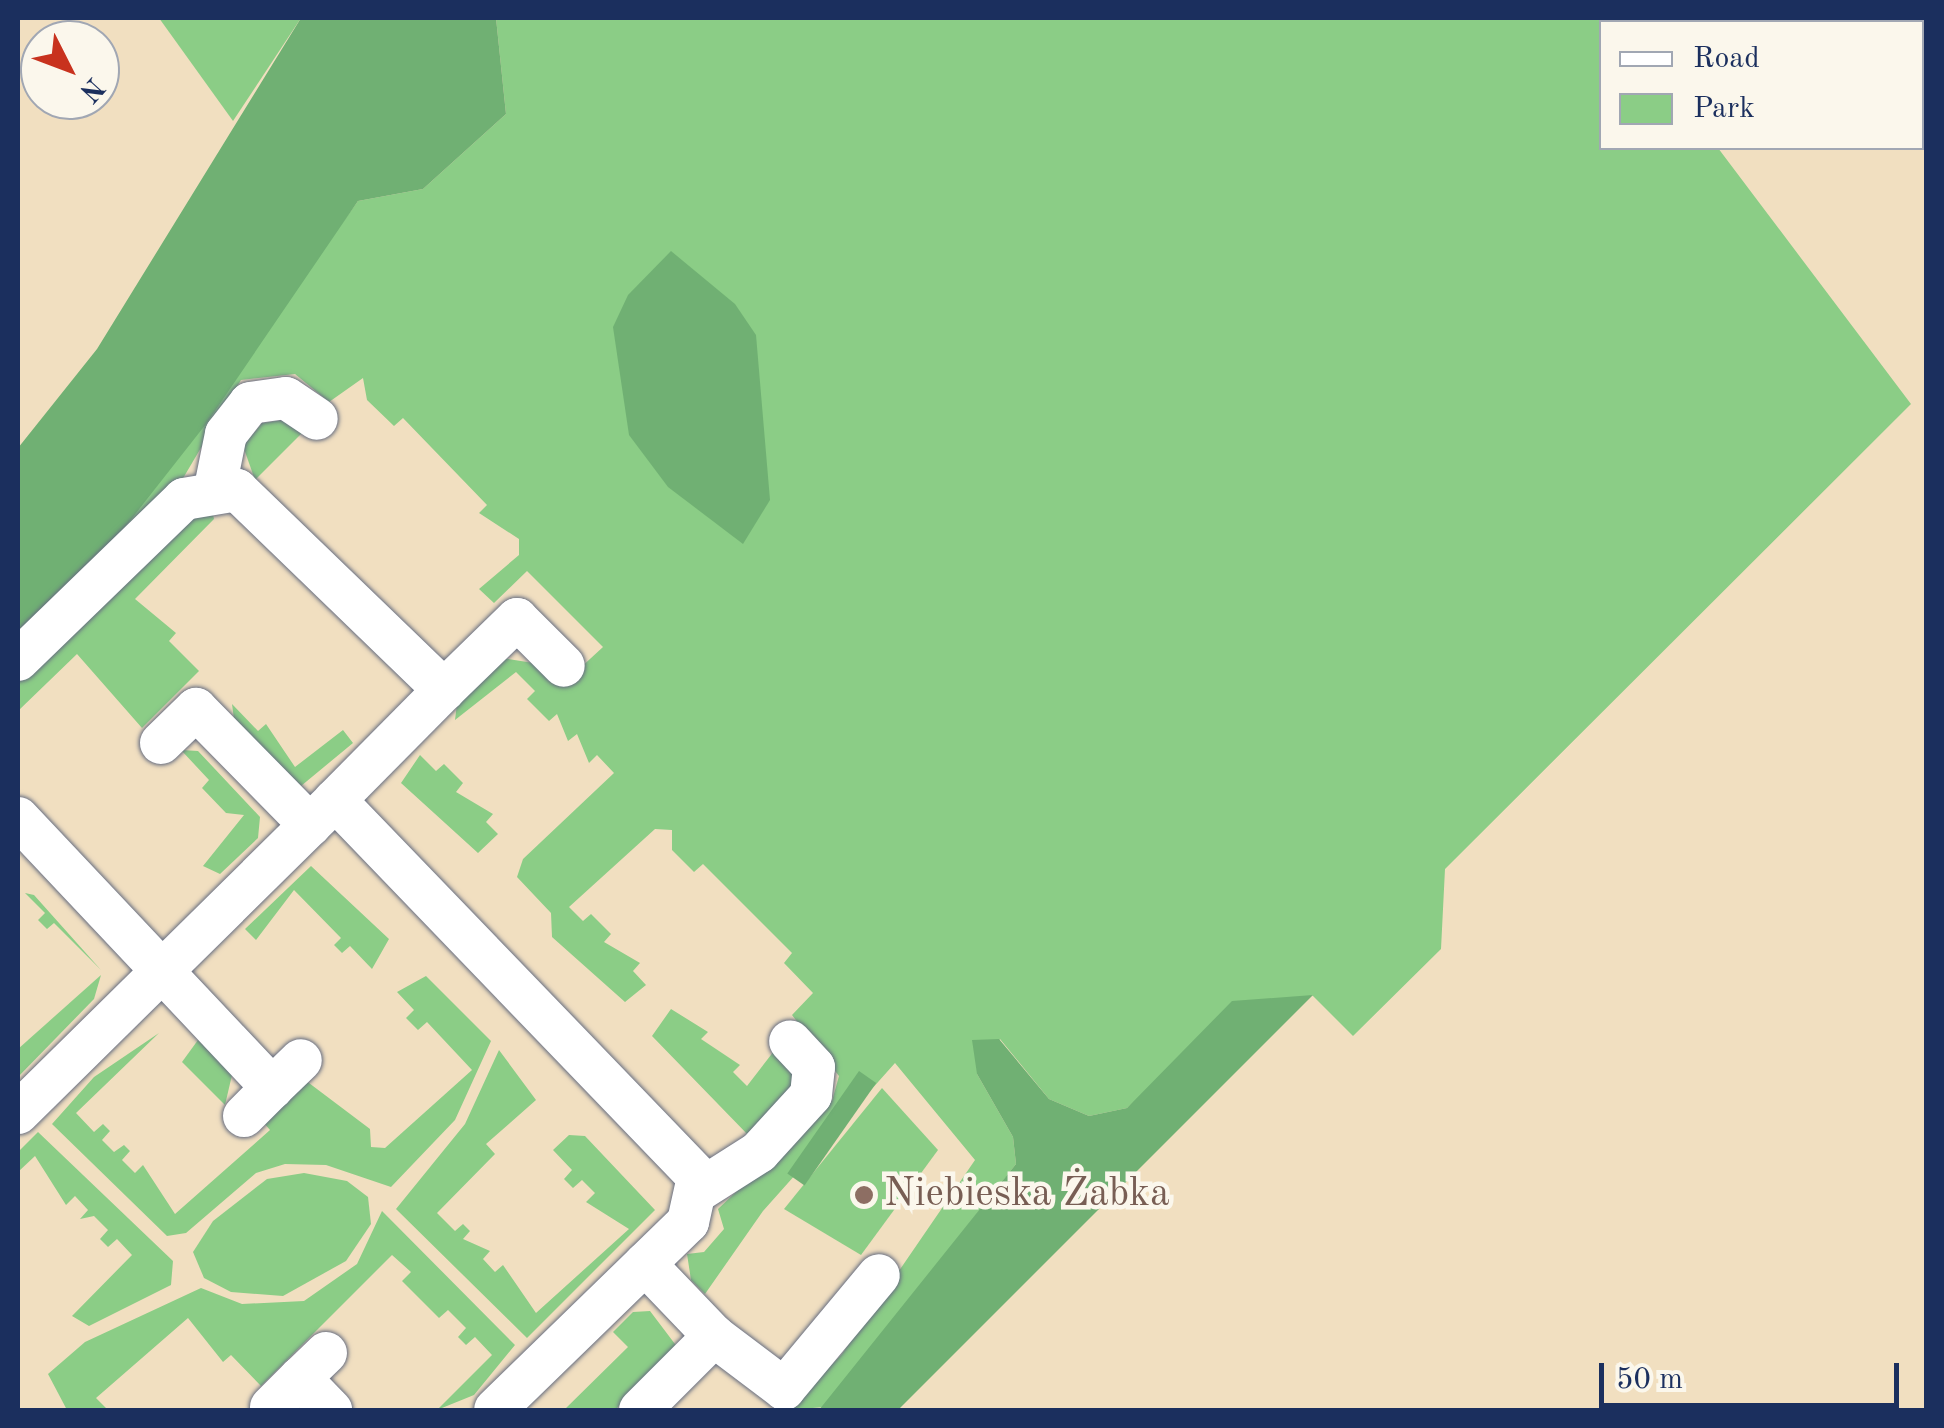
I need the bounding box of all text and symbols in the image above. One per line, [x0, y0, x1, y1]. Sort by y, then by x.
north arrow [20, 20, 120, 120]
legend [1599, 20, 1924, 150]
text: Road [1693, 44, 1760, 74]
text: N [73, 71, 108, 106]
text: Park [1693, 94, 1755, 124]
place label: Niebieska Żabka [884, 1171, 1170, 1219]
marker: Niebieska Żabka [853, 1184, 875, 1206]
scale bar [1604, 1343, 1904, 1405]
text: 50 m [1616, 1365, 1683, 1395]

